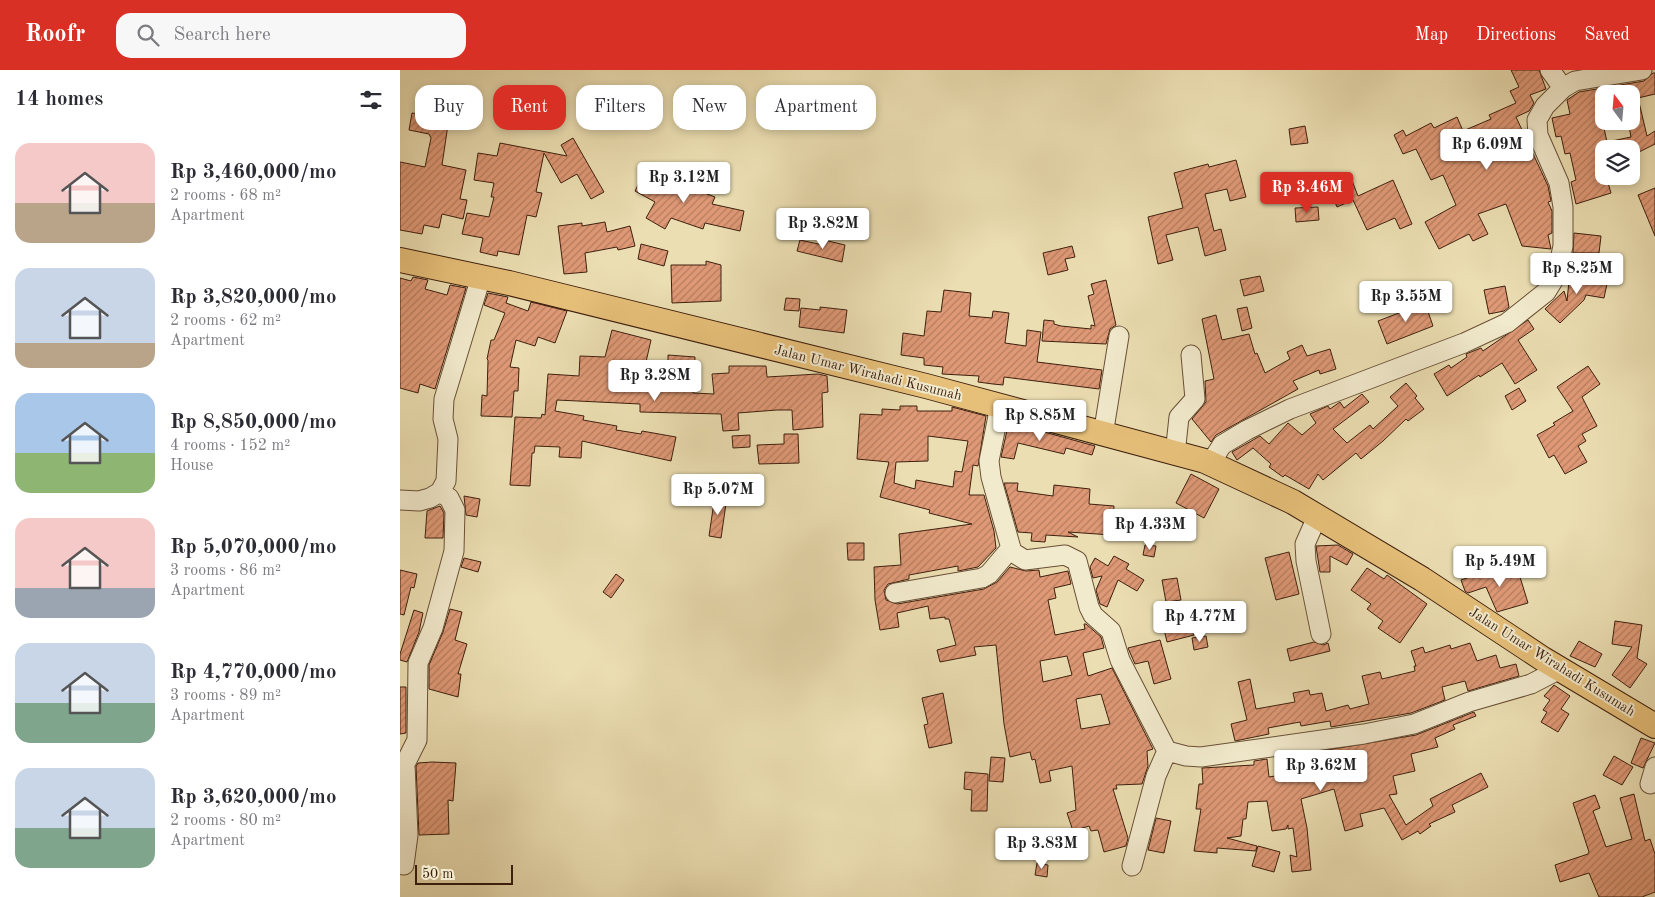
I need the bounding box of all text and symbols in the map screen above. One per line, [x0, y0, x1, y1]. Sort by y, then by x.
search box [116, 13, 466, 58]
icon: search [134, 21, 162, 49]
text: Roofr [25, 23, 86, 47]
text: Search here [174, 26, 271, 45]
text: Map [1415, 26, 1448, 44]
text: Directions [1476, 26, 1556, 44]
text: Saved [1584, 26, 1630, 44]
chip: Buy [415, 85, 483, 130]
chip: Rent [493, 85, 566, 130]
chip: Filters [576, 85, 663, 130]
chip: New [673, 85, 746, 130]
chip: Apartment [756, 85, 876, 130]
north arrow [1595, 85, 1640, 130]
map controls [1595, 85, 1640, 185]
icon: filters [357, 86, 385, 114]
text: 14 homes [15, 89, 103, 110]
pin: Rp 6.09M [1435, 128, 1539, 171]
text: Rp 6.09M [1451, 137, 1523, 153]
button: layers [1595, 140, 1640, 185]
text: Rp 3,460,000/mo [170, 162, 337, 183]
pin: Rp 3.12M [632, 162, 736, 204]
icon: home [55, 163, 115, 223]
text: Rp 3.12M [648, 170, 720, 186]
pin: Rp 3.46M [1255, 172, 1359, 214]
text: Rp 3.46M [1271, 180, 1343, 196]
text: 2 rooms · 68 m² [170, 188, 281, 204]
text: Apartment [170, 208, 245, 224]
pin: Rp 3.82M [771, 208, 875, 250]
text: Rp 3.82M [787, 216, 859, 232]
pin: Rp 8.25M [1525, 252, 1629, 295]
text: Rp 8.25M [1541, 261, 1613, 277]
pin: Rp 3.55M [1354, 280, 1458, 323]
text: Rp 3,820,000/mo [170, 287, 337, 308]
icon: home [55, 288, 115, 348]
text: Rp 3.55M [1370, 289, 1442, 305]
text: 2 rooms · 62 m² [170, 313, 281, 329]
text: Apartment [170, 333, 245, 349]
street label: Jalan Umar Wirahadi Kusumah [773, 343, 964, 403]
pin: Rp 3.28M [603, 360, 707, 402]
text: Rp 3.28M [619, 368, 691, 384]
pin: Rp 8.85M [988, 400, 1092, 442]
text: Rp 8.85M [1004, 408, 1076, 424]
text: Rp 8,850,000/mo [170, 412, 337, 433]
icon: home [55, 413, 115, 473]
text: 4 rooms · 152 m² [170, 438, 290, 454]
text: House [170, 458, 213, 474]
pin: Rp 5.07M [666, 474, 770, 516]
text: Rp 5.07M [682, 482, 754, 498]
pin: Rp 4.33M [1098, 508, 1202, 551]
text: Rp 4.33M [1114, 517, 1186, 533]
text: Rp 5,070,000/mo [170, 537, 337, 558]
icon: home [55, 538, 115, 598]
pin: Rp 5.49M [1448, 546, 1552, 588]
text: Rp 5.49M [1464, 554, 1536, 570]
text: 3 rooms · 86 m² [170, 563, 281, 579]
text: Apartment [170, 583, 245, 599]
pin: Rp 4.77M [1148, 600, 1252, 643]
street label: Jalan Umar Wirahadi Kusumah [1467, 605, 1638, 719]
text: Rp 4.77M [1164, 609, 1236, 625]
text: Rp 4,770,000/mo [170, 662, 337, 683]
icon: home [55, 663, 115, 723]
text: 3 rooms · 89 m² [170, 688, 281, 704]
text: Apartment [170, 708, 245, 724]
pin: Rp 3.62M [1269, 750, 1373, 792]
text: Rp 3.62M [1285, 758, 1357, 774]
text: Rp 3,620,000/mo [170, 787, 337, 808]
icon: home [55, 788, 115, 848]
text: 2 rooms · 80 m² [170, 813, 281, 829]
pin: Rp 3.83M [990, 828, 1094, 870]
text: Apartment [170, 833, 245, 849]
text: Rp 3.83M [1006, 836, 1078, 852]
scale bar [415, 862, 512, 885]
text: 50 m [422, 867, 453, 881]

